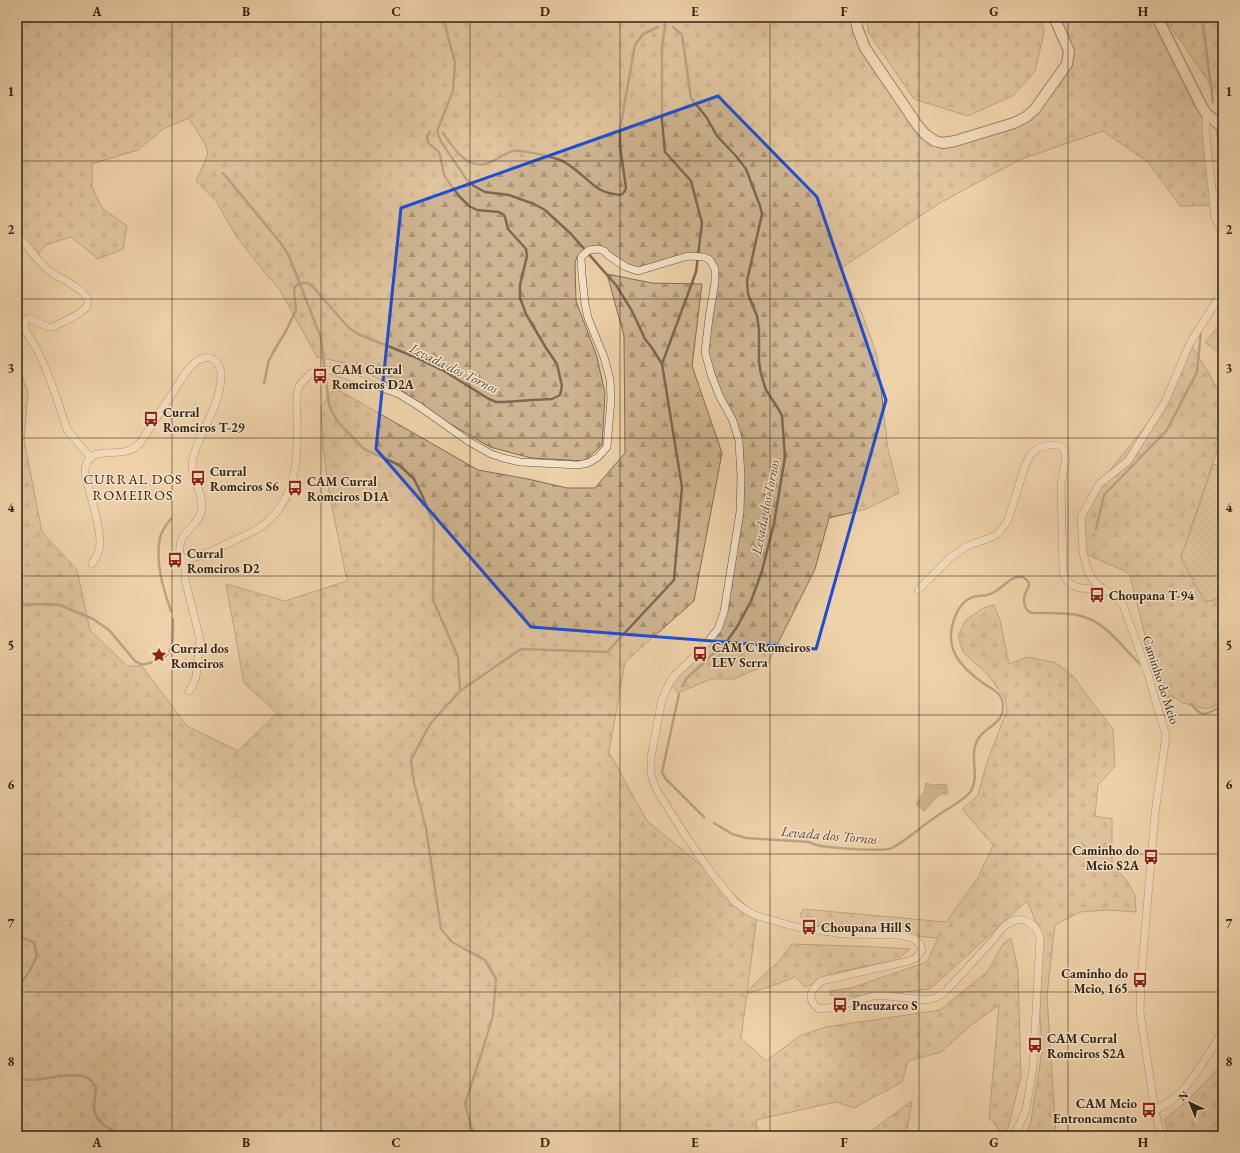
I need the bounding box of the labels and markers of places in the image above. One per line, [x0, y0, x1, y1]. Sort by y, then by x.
place label: CAM Curral Romeiros D2A [332, 361, 415, 393]
bus stop icon: CAM Curral Romeiros D2A [311, 367, 329, 385]
place label: Curral Romeiros T-29 [163, 404, 245, 436]
bus stop icon: Curral Romeiros T-29 [142, 410, 160, 428]
place label: Curral Romeiros S6 [210, 463, 279, 495]
bus stop icon: Curral Romeiros S6 [189, 469, 207, 487]
place label: CAM Curral Romeiros D1A [307, 473, 390, 505]
bus stop icon: CAM Curral Romeiros D1A [286, 479, 304, 497]
place label: Curral Romeiros D2 [187, 545, 260, 577]
bus stop icon: Curral Romeiros D2 [166, 551, 184, 569]
bus stop icon: Choupana T-94 [1088, 586, 1106, 604]
place label: Choupana T-94 [1109, 587, 1194, 604]
place label: CAM C Romeiros LEV Serra [712, 639, 811, 671]
place label: Curral dos Romeiros [171, 640, 229, 672]
bus stop icon: CAM C Romeiros LEV Serra [691, 645, 709, 663]
place icon: Curral dos Romeiros [150, 646, 168, 664]
place label: Caminho do Meio S2A [1072, 842, 1140, 874]
bus stop icon: Caminho do Meio S2A [1142, 848, 1160, 866]
bus stop icon: Choupana Hill S [800, 918, 818, 936]
place label: Choupana Hill S [821, 919, 911, 936]
place label: Caminho do Meio, 165 [1061, 965, 1128, 997]
bus stop icon: Caminho do Meio, 165 [1131, 971, 1149, 989]
bus stop icon: Pneuzarco S [831, 996, 849, 1014]
place label: Pneuzarco S [852, 997, 918, 1014]
place label: CAM Curral Romeiros S2A [1047, 1030, 1126, 1062]
bus stop icon: CAM Curral Romeiros S2A [1026, 1036, 1044, 1054]
place label: CAM Meio Entroncamento [1053, 1095, 1137, 1127]
bus stop icon: CAM Meio Entroncamento [1140, 1101, 1158, 1119]

